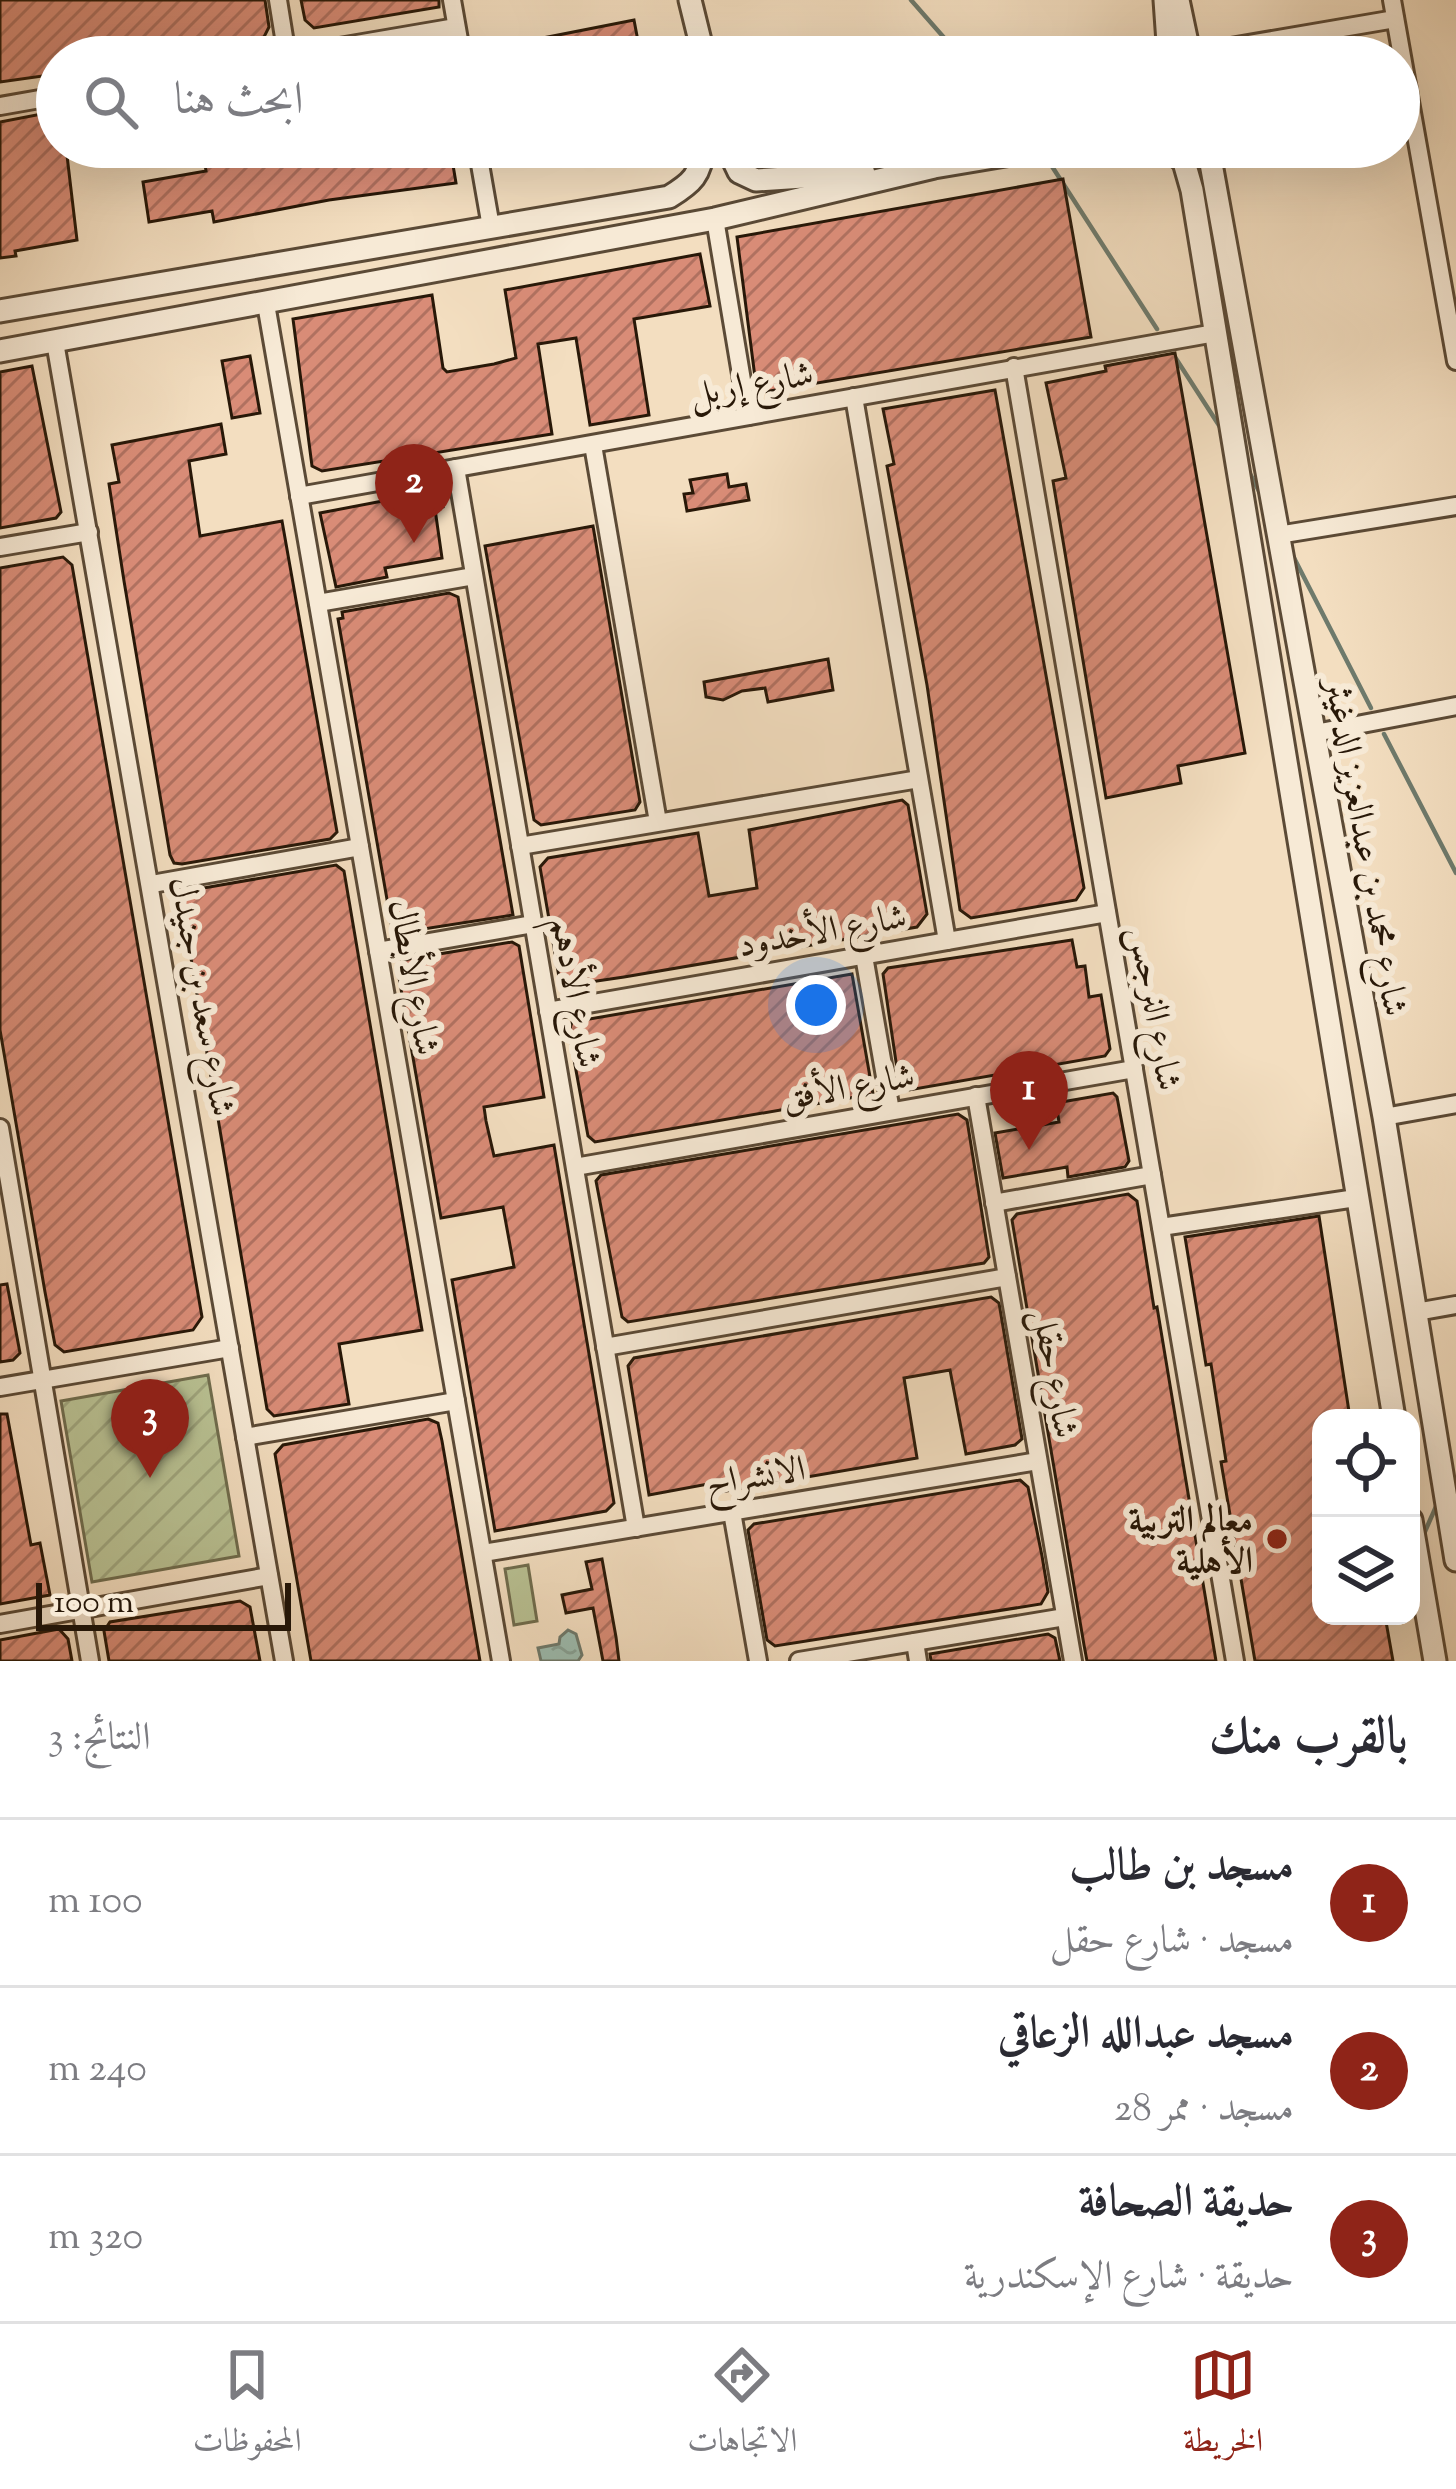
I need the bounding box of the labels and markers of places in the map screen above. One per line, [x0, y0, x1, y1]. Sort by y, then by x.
pin: 2 [375, 444, 453, 543]
pin: 1 [990, 1051, 1068, 1150]
pin: 3 [111, 1379, 189, 1478]
place label: معالم التربية الأهلية [1129, 1496, 1253, 1589]
marker: معالم التربية الأهلية [1264, 1526, 1290, 1552]

